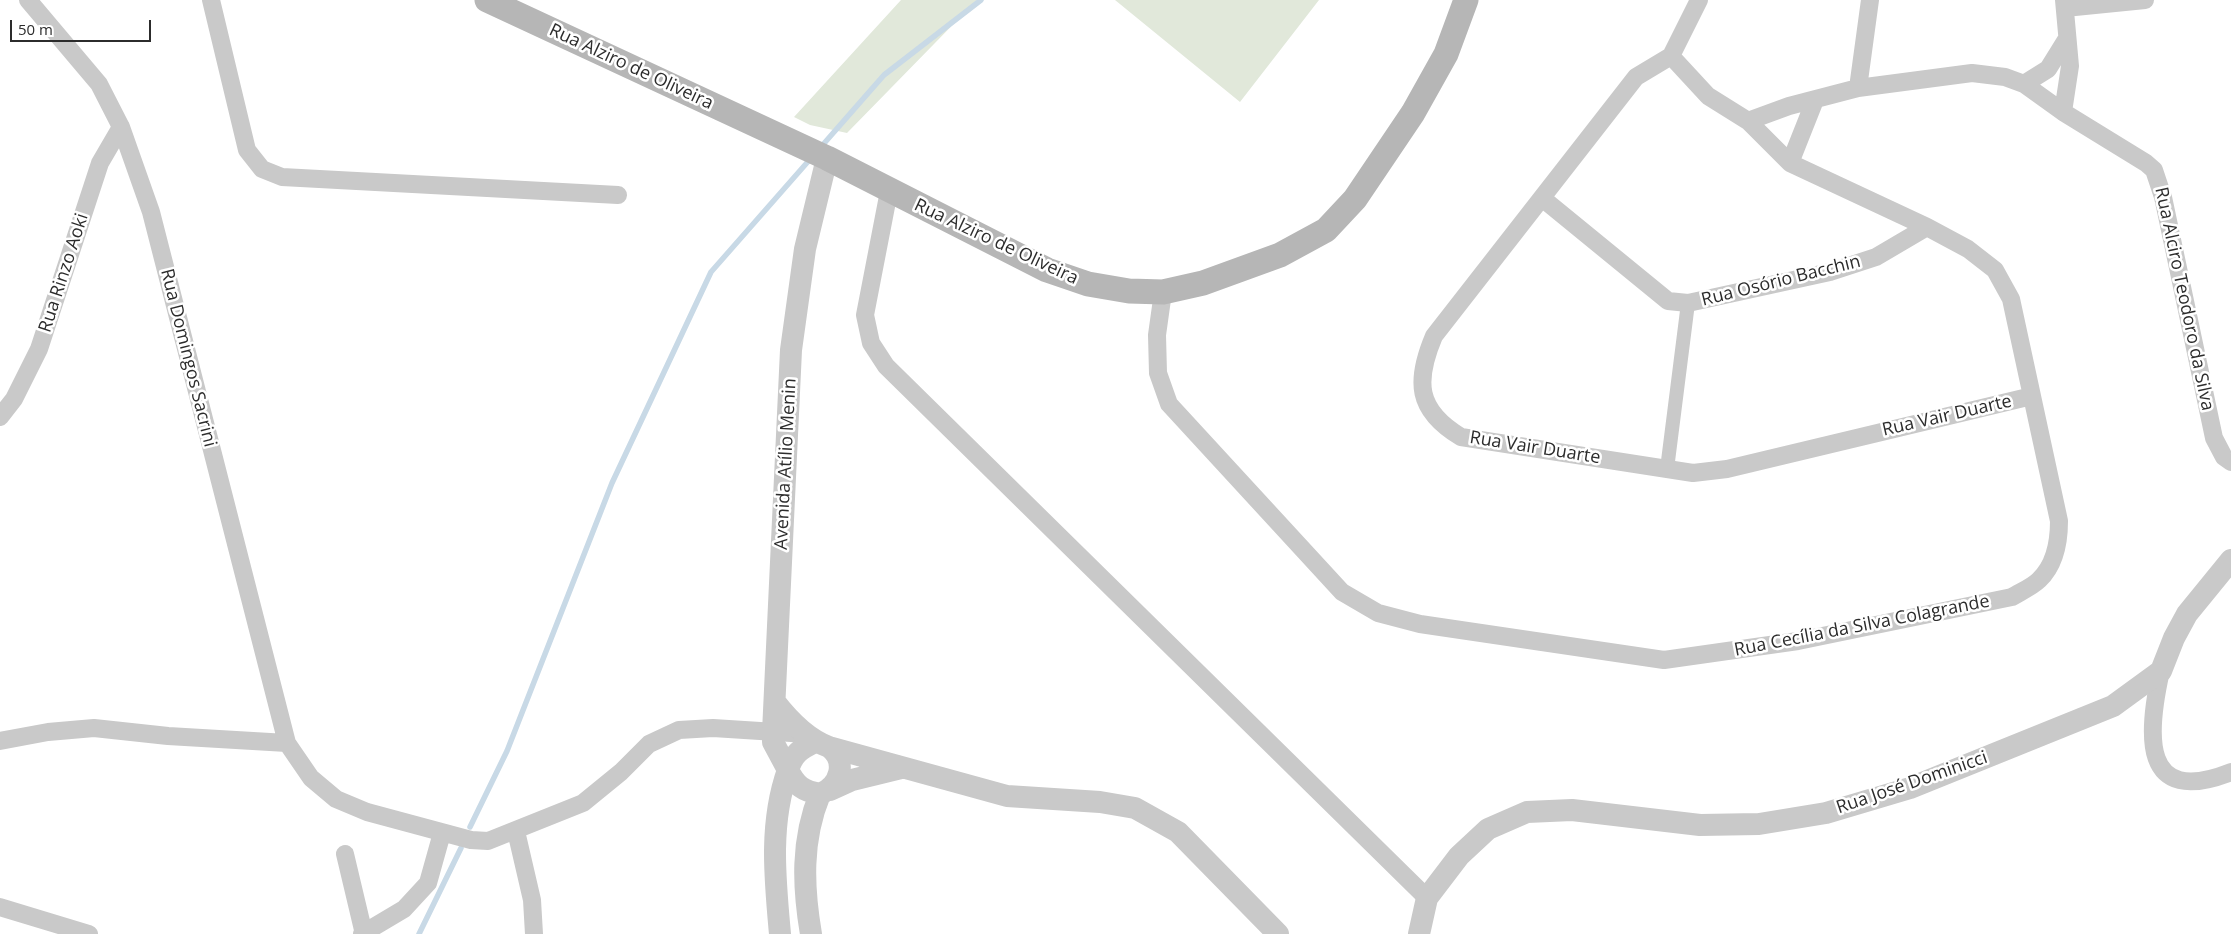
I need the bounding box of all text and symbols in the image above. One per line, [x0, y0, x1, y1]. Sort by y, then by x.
scale bar [12, 10, 154, 42]
text: 50 m [18, 19, 53, 39]
street label: Rua Alziro de Oliveira [546, 19, 716, 115]
street label: Rua Alciro Teodoro da Silva [2150, 185, 2218, 413]
street label: Rua Alziro de Oliveira [911, 194, 1081, 290]
street label: Rua Rinzo Aoki [35, 211, 93, 335]
street label: Rua Osório Bacchin [1699, 251, 1863, 311]
street label: Rua Domingos Sacrini [155, 267, 221, 449]
street label: Avenida Atílio Menin [771, 378, 801, 550]
street label: Rua Vair Duarte [1880, 391, 2014, 441]
street label: Rua Vair Duarte [1468, 427, 1602, 469]
street label: Rua Cecília da Silva Colagrande [1733, 591, 1991, 661]
street label: Rua José Dominicci [1834, 747, 1990, 819]

